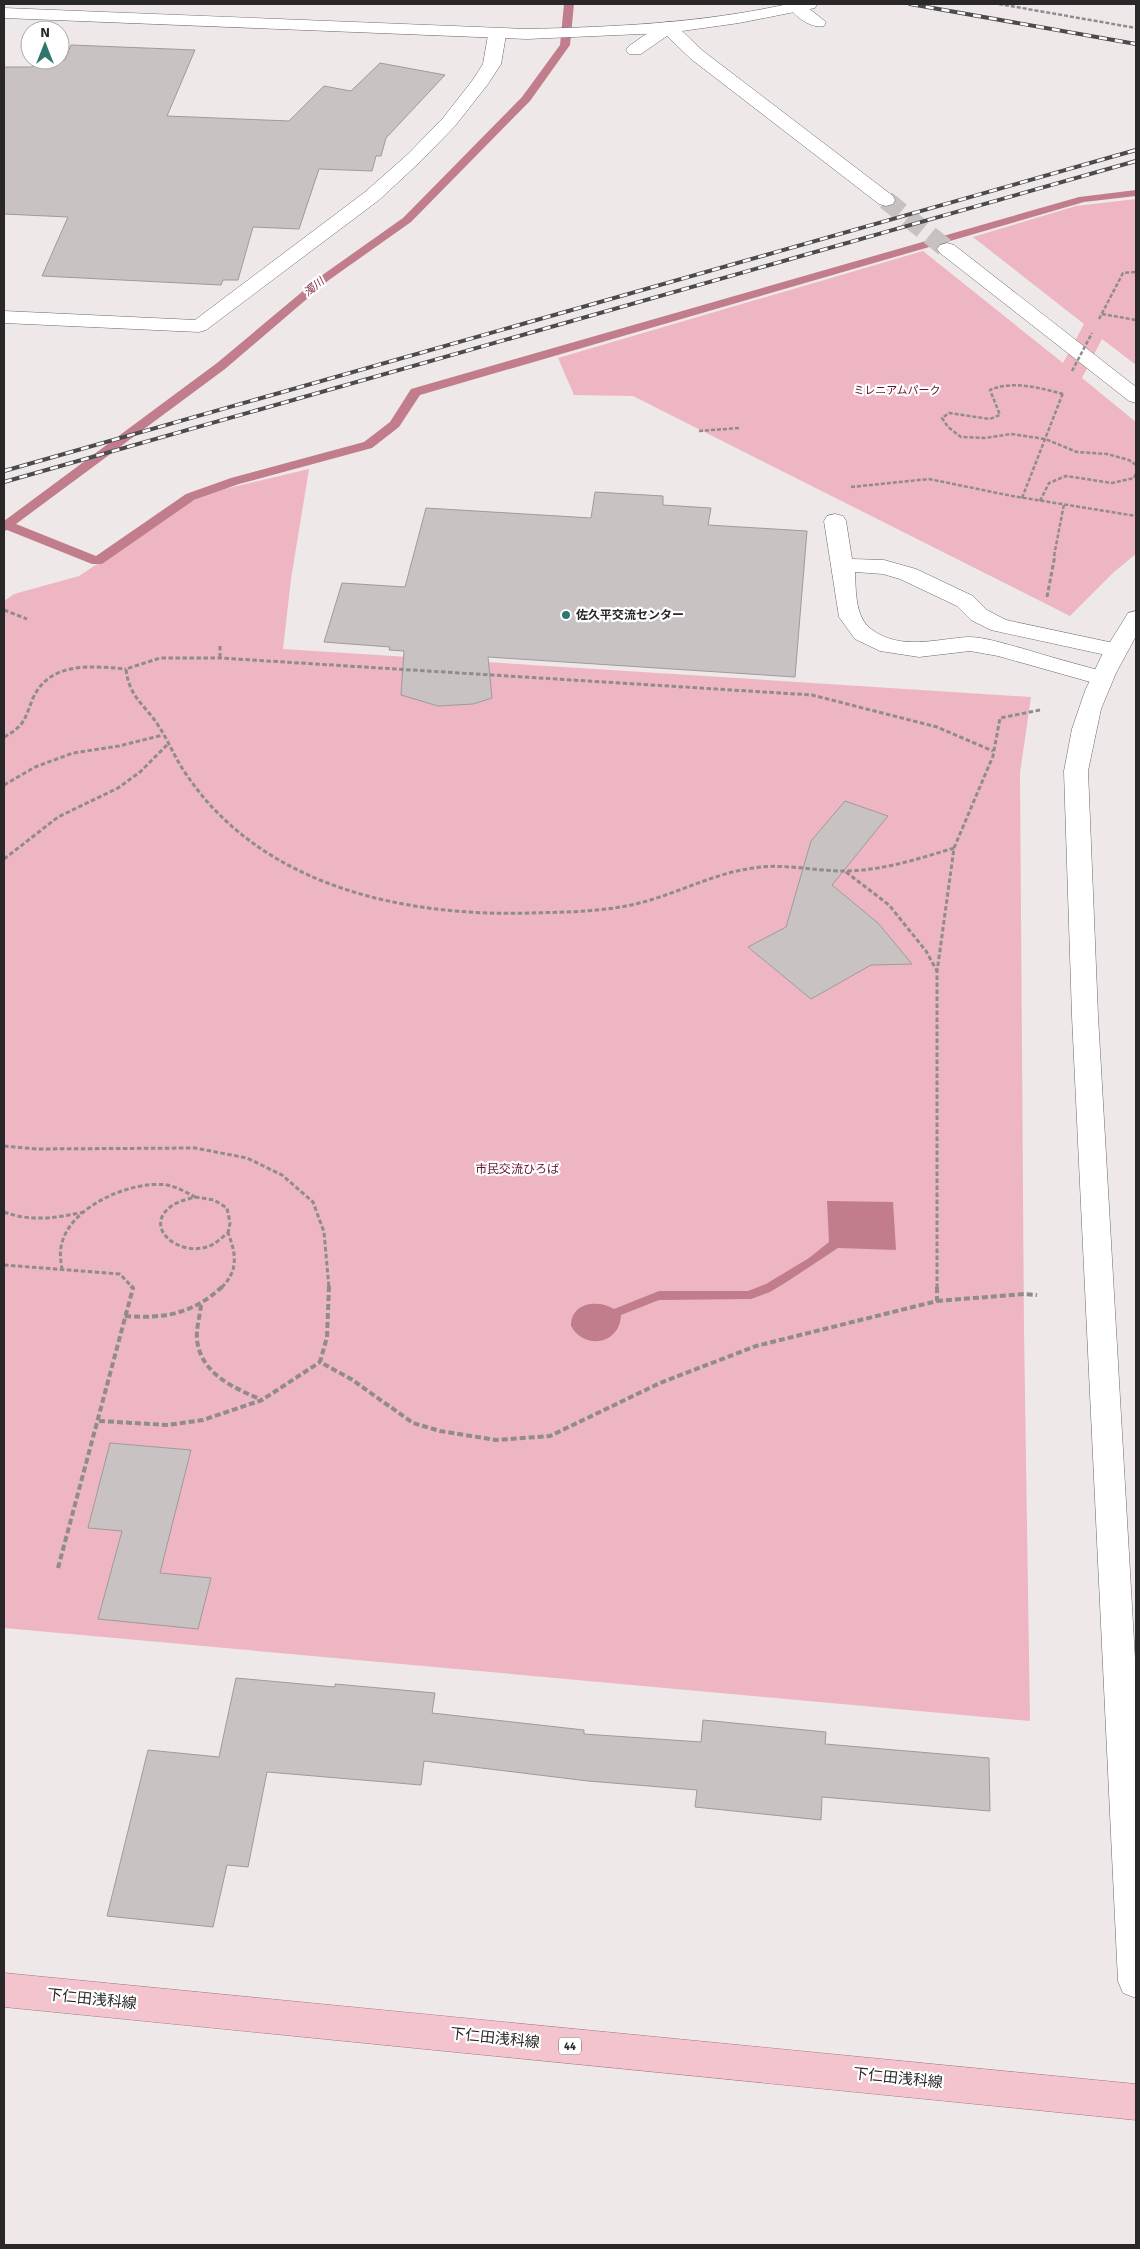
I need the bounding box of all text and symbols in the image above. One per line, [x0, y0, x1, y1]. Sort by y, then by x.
north arrow [20, 20, 70, 70]
text: N [40, 24, 50, 41]
water label: 濁川 [301, 274, 327, 299]
park label: ミレニアムパーク [853, 384, 941, 397]
place label: 佐久平交流センター [576, 608, 684, 623]
marker: 佐久平交流センター [560, 609, 572, 621]
park label: 市民交流ひろば [475, 1162, 559, 1177]
street label: 下仁田浅科線 [46, 1985, 138, 2013]
street label: 下仁田浅科線 [449, 2024, 541, 2052]
road number: 44 [559, 2038, 581, 2054]
street label: 下仁田浅科線 [852, 2064, 944, 2092]

